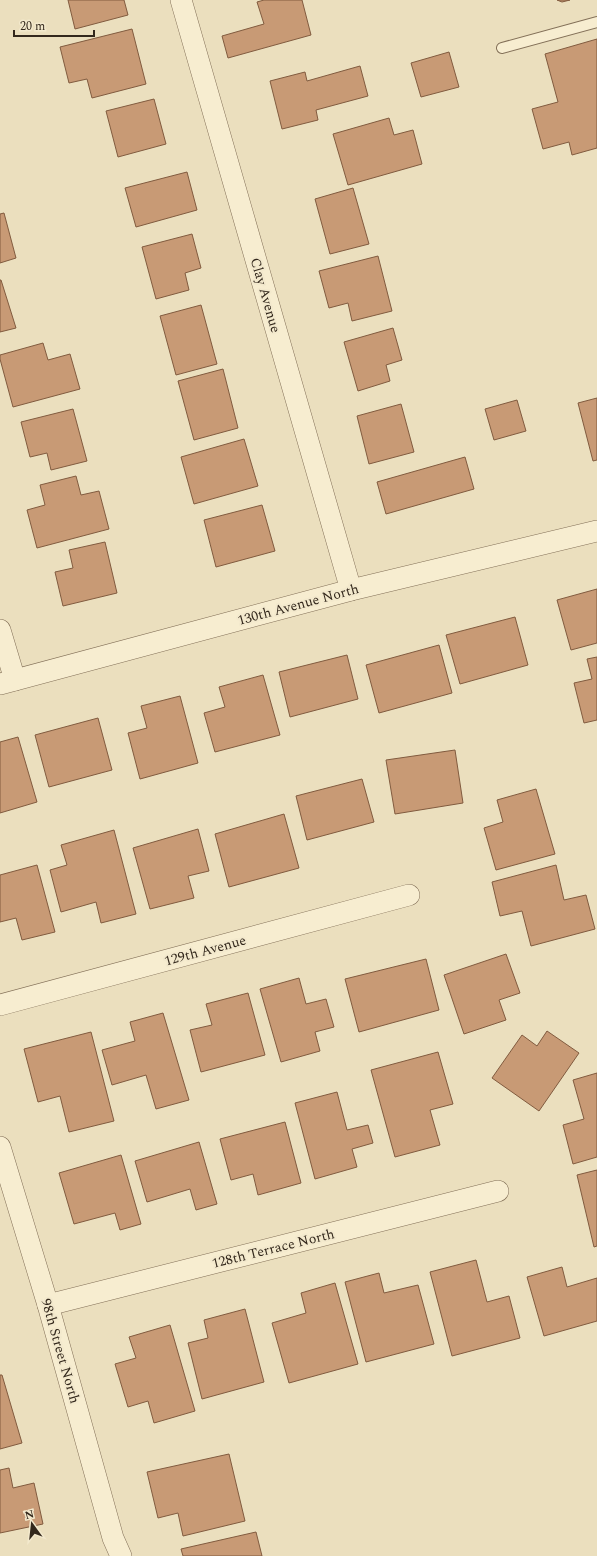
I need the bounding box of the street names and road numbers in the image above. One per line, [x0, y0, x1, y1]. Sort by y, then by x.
street label: Clay Avenue [245, 255, 286, 335]
street label: 130th Avenue North [235, 578, 361, 631]
street label: 129th Avenue [162, 929, 249, 971]
street label: 128th Terrace North [210, 1223, 337, 1274]
street label: 98th Street North [36, 1296, 86, 1406]

